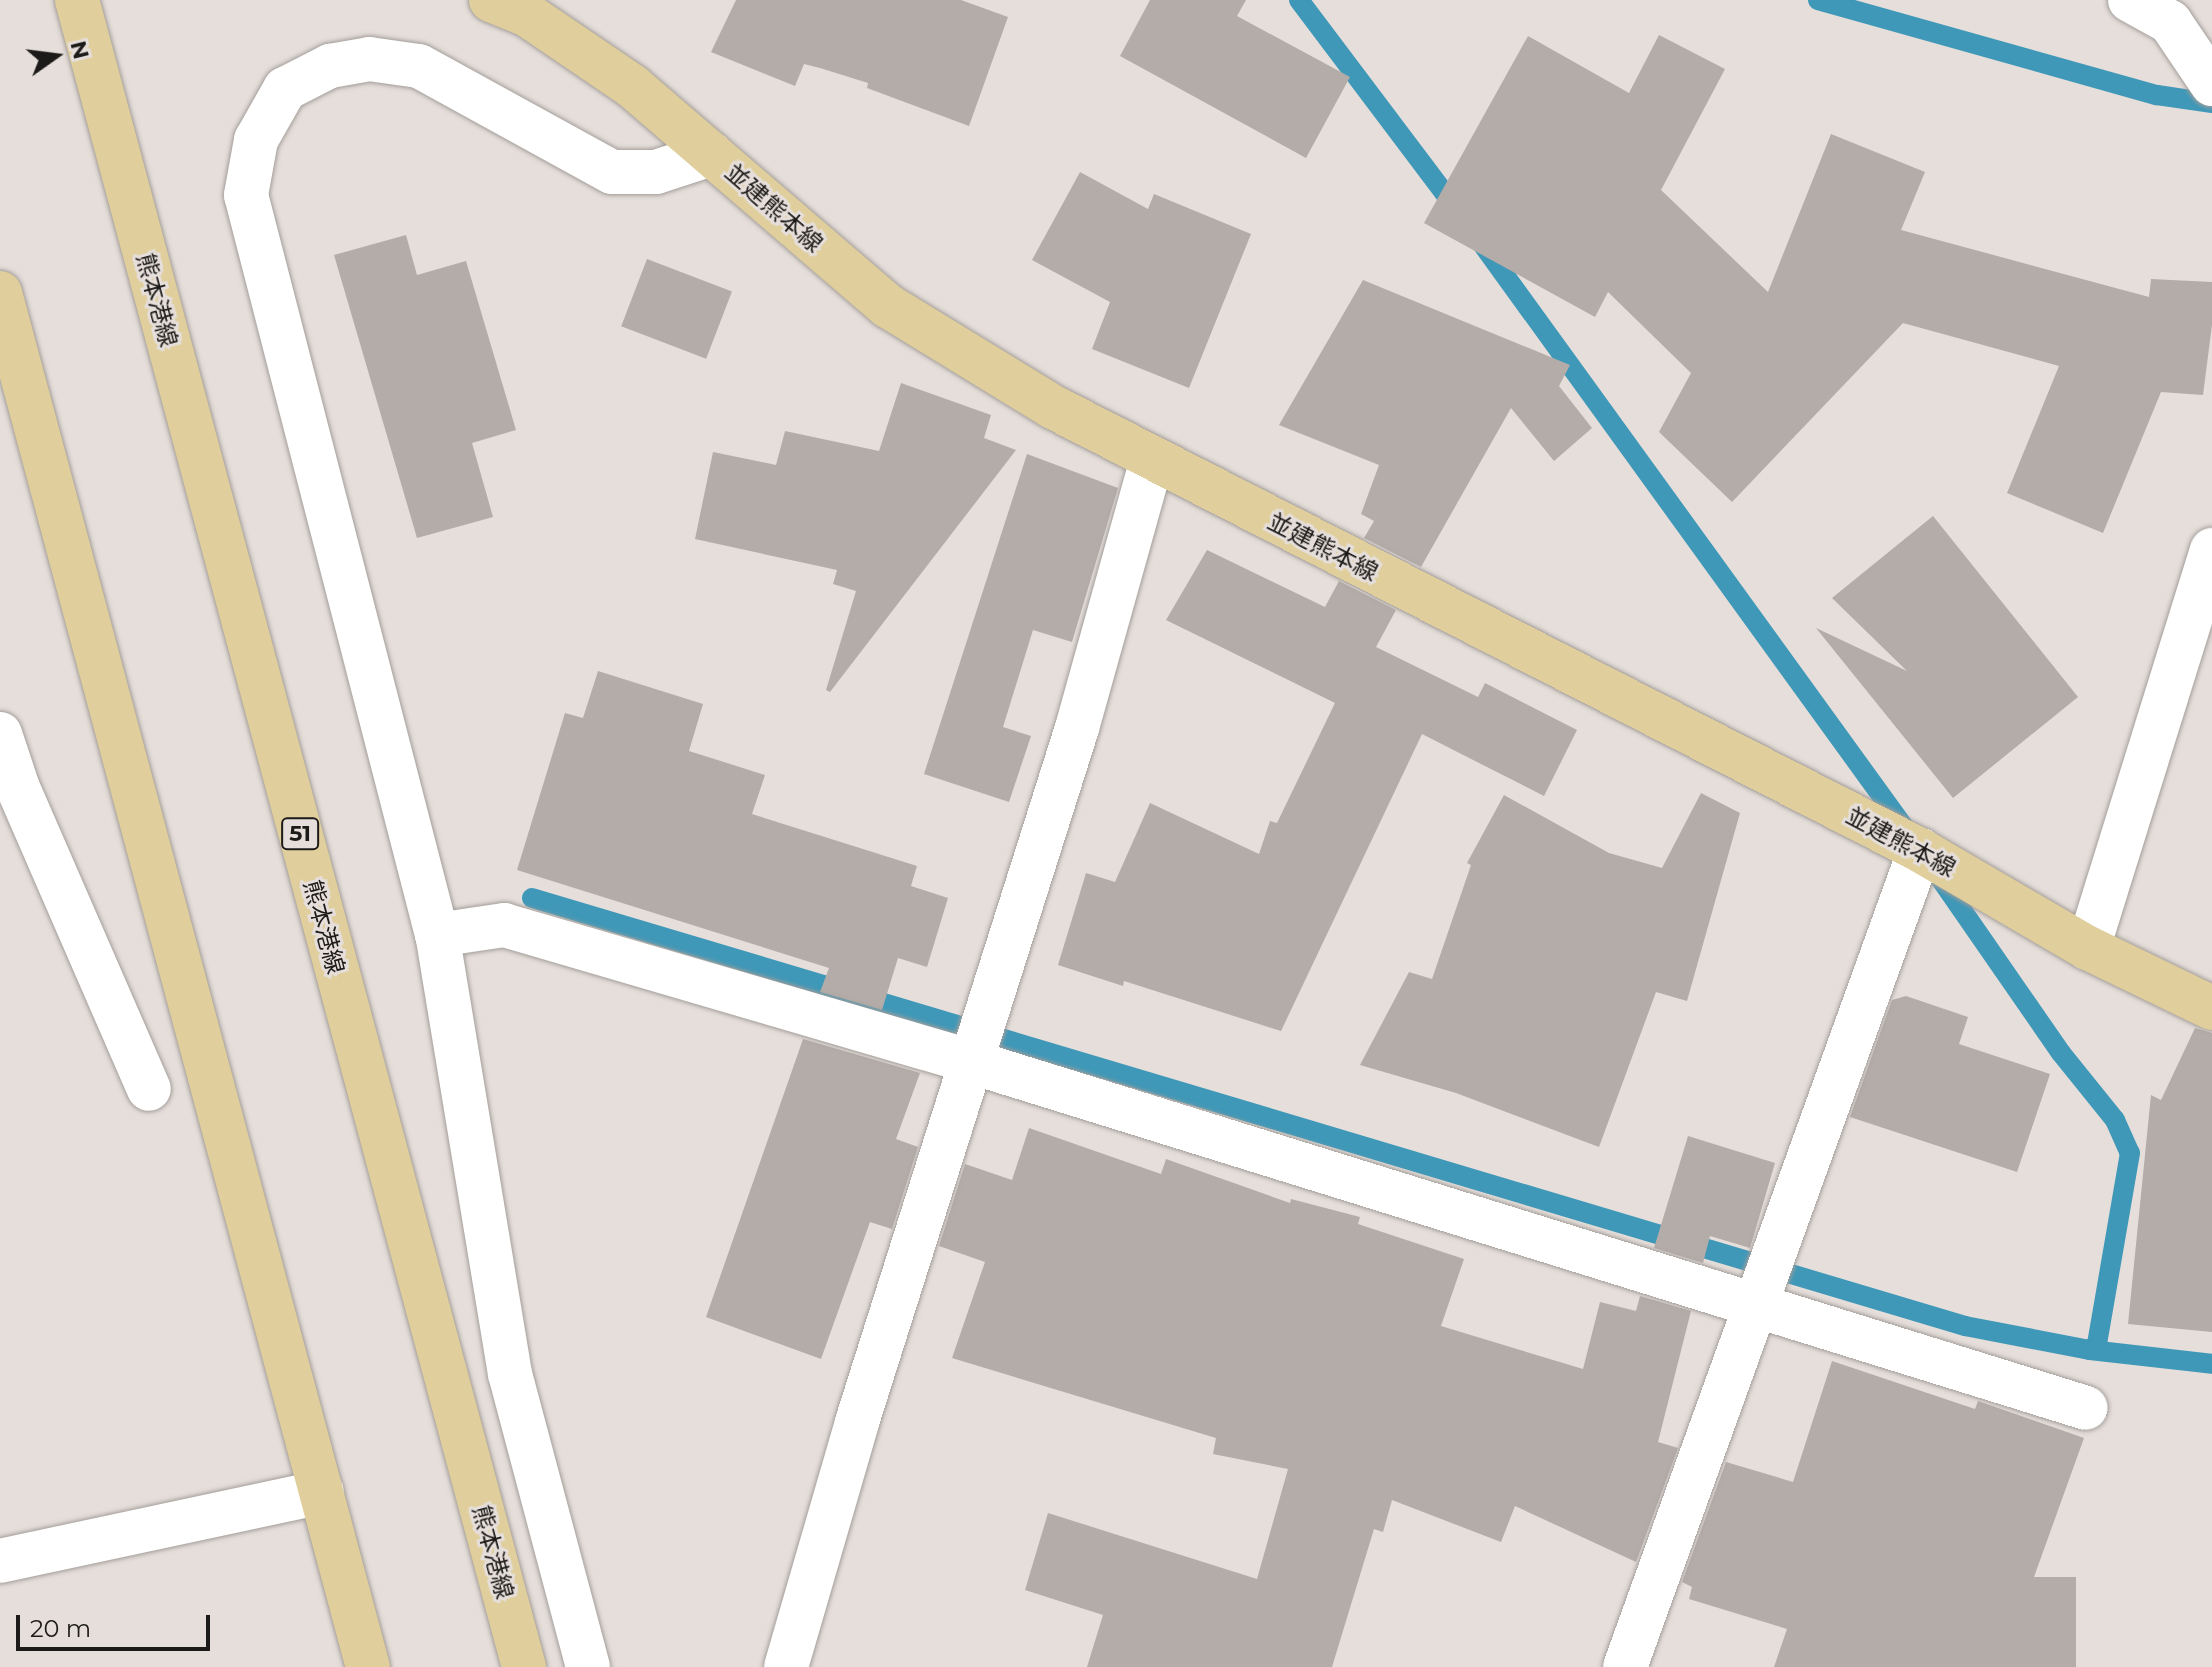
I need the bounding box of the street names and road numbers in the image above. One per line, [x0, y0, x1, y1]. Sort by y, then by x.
street label: 並建熊本線 [719, 158, 829, 258]
street label: 熊本港線 [131, 250, 183, 350]
street label: 並建熊本線 [1263, 507, 1383, 587]
street label: 並建熊本線 [1841, 801, 1961, 883]
road number: 51 [280, 816, 320, 852]
street label: 熊本港線 [298, 877, 350, 977]
street label: 熊本港線 [467, 1502, 519, 1602]

